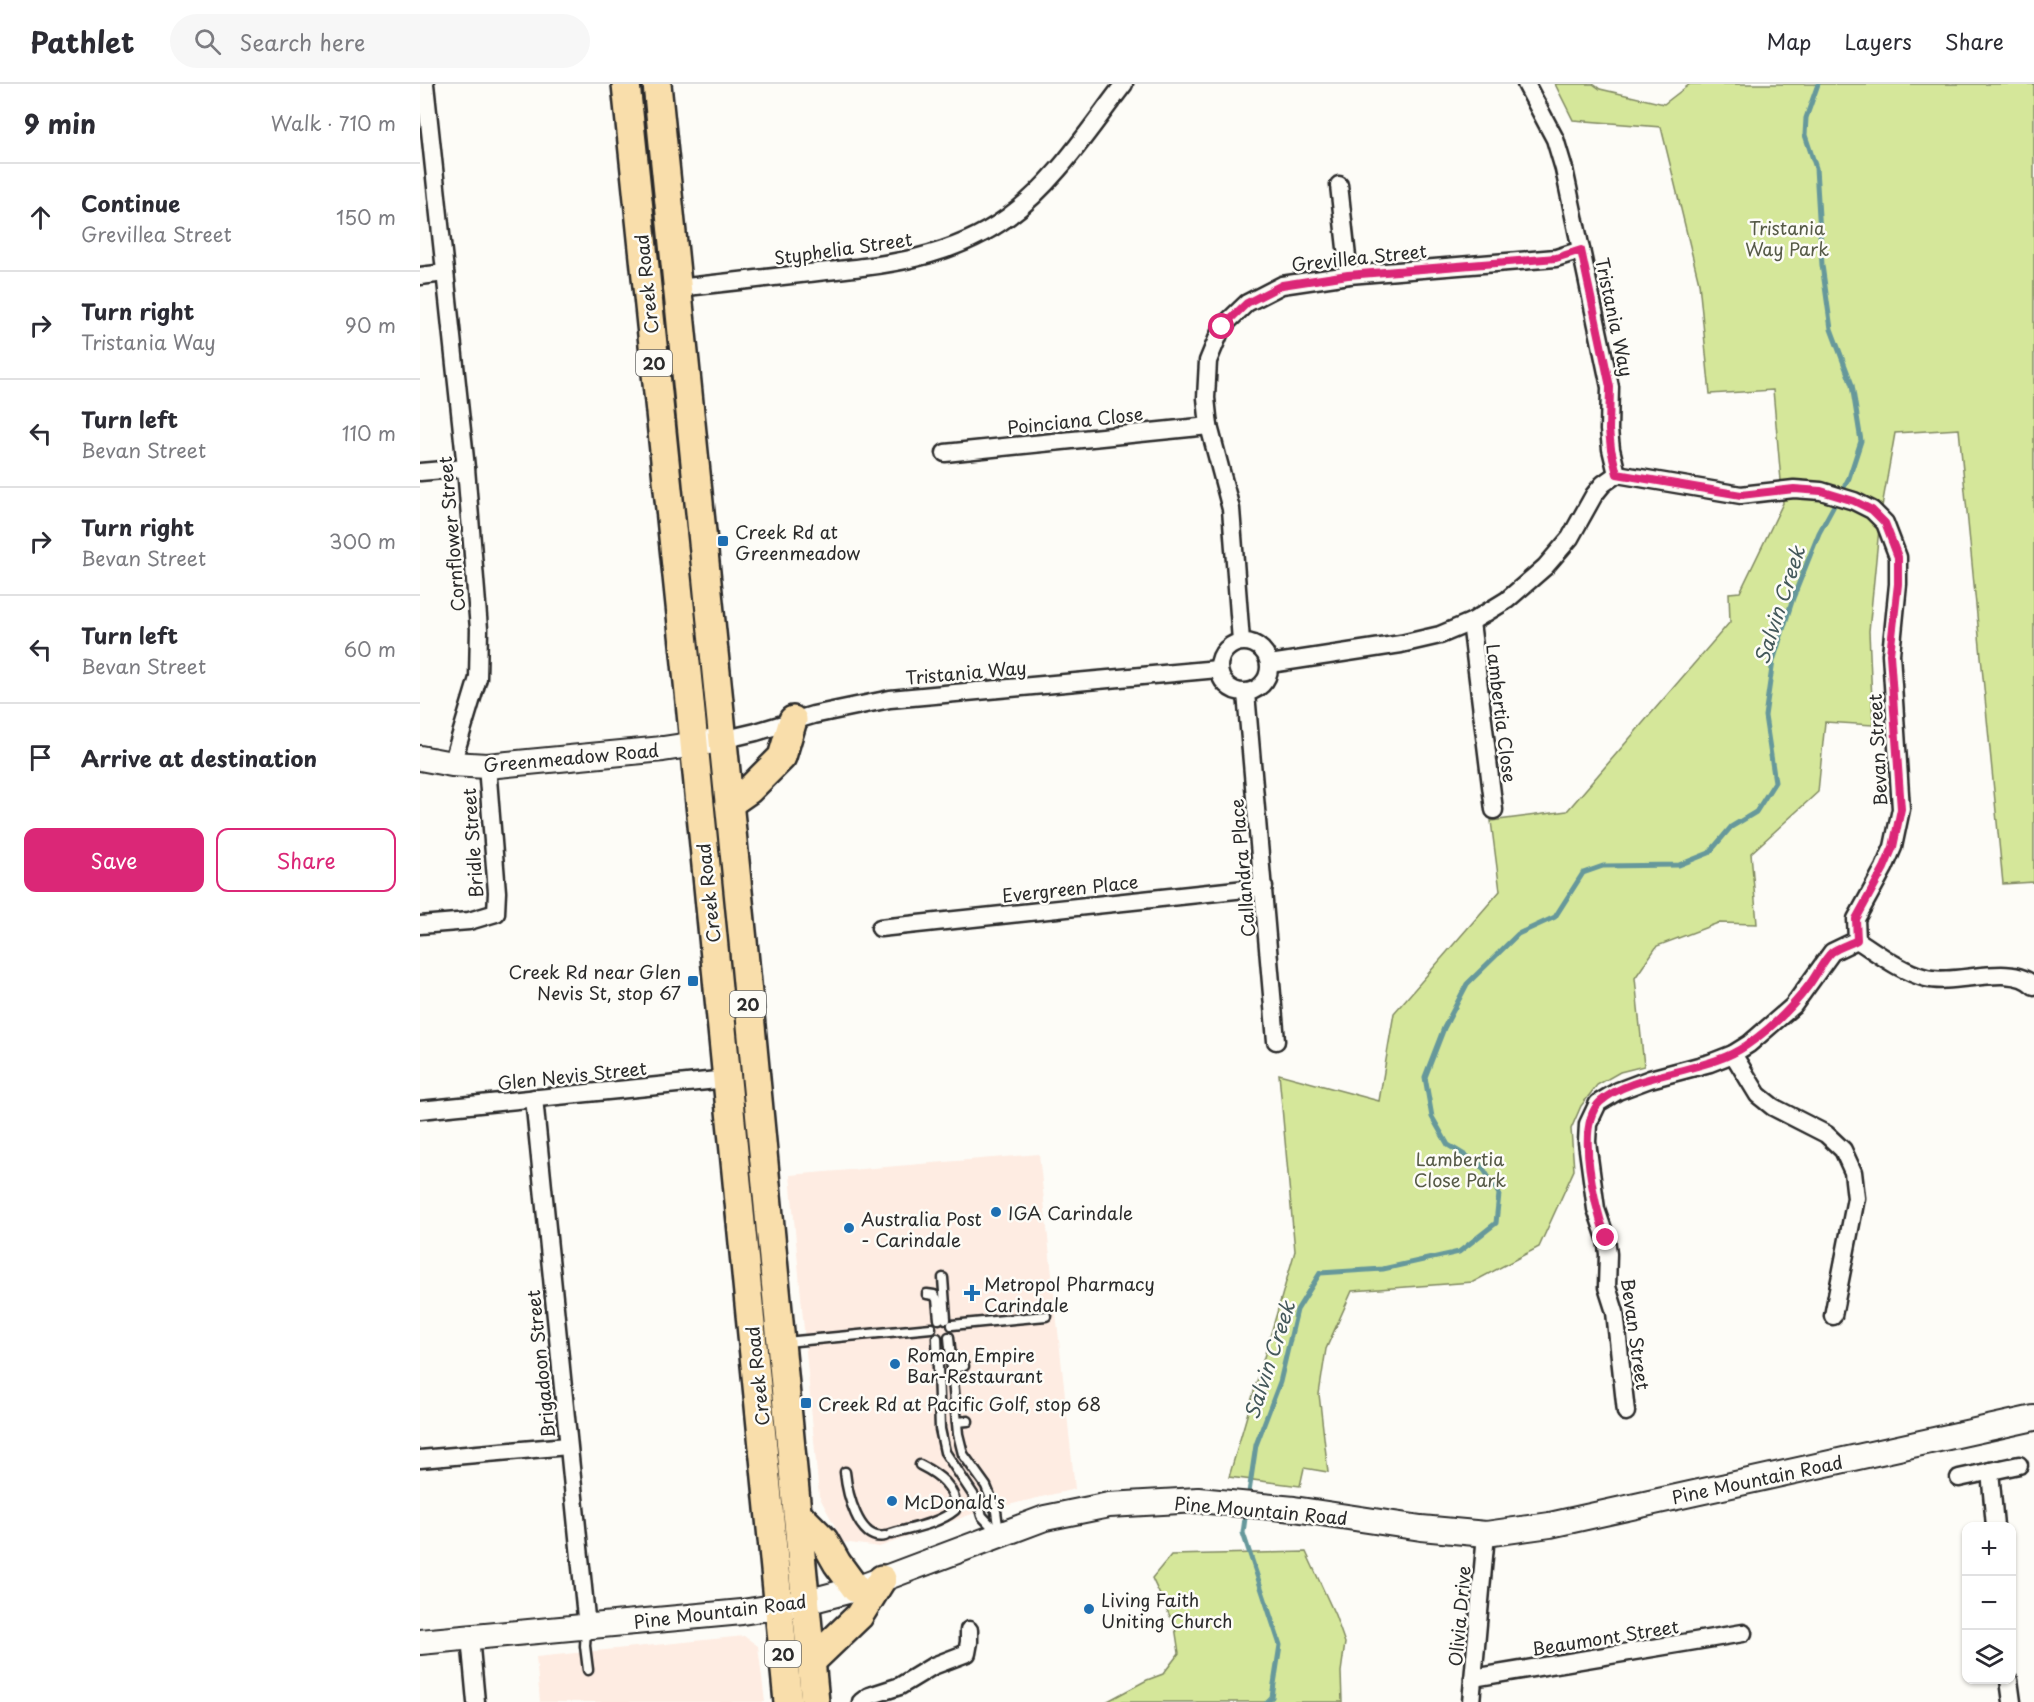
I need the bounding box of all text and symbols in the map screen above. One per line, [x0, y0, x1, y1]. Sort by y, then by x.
search box [170, 14, 590, 68]
text: Pathlet [30, 20, 134, 63]
icon: search [191, 25, 224, 58]
text: Search here [239, 25, 365, 58]
text: Map [1767, 25, 1811, 57]
text: Layers [1844, 25, 1912, 57]
text: Share [1945, 25, 2004, 57]
text: 9 min [24, 104, 96, 143]
text: Walk · 710 m [271, 108, 396, 138]
text: Continue [81, 186, 180, 219]
icon: ahead [24, 201, 57, 234]
text: 150 m [336, 202, 396, 232]
park label: Tristania Way Park [1745, 214, 1829, 262]
text: Grevillea Street [81, 219, 232, 249]
street label: Styphelia Street [772, 225, 914, 271]
street label: Creek Road [627, 233, 665, 335]
street label: Grevillea Street [1290, 236, 1428, 278]
street label: Tristania Way [1589, 255, 1641, 379]
text: Turn right [81, 294, 194, 327]
icon: right [24, 309, 57, 342]
text: 90 m [345, 310, 396, 340]
route start [1208, 313, 1234, 339]
text: Tristania Way [81, 327, 216, 357]
road number: 20 [636, 350, 672, 376]
street label: Poinciana Close [1006, 399, 1144, 441]
text: Turn left [81, 402, 178, 435]
icon: left [24, 417, 57, 450]
text: 110 m [342, 418, 396, 448]
text: Bevan Street [81, 435, 206, 465]
street label: Cornflower Street [431, 455, 471, 613]
text: Turn right [81, 510, 194, 543]
place label: Creek Rd at Greenmeadow [735, 518, 860, 566]
icon: right [24, 525, 57, 558]
text: 300 m [329, 526, 396, 556]
marker: Creek Rd at Greenmeadow [716, 534, 730, 548]
water label: Salvin Creek [1746, 541, 1812, 668]
text: Bevan Street [81, 543, 206, 573]
text: Turn left [81, 618, 178, 651]
icon: left [24, 633, 57, 666]
text: 60 m [344, 634, 396, 664]
street label: Lambertia Close [1480, 642, 1524, 784]
text: Bevan Street [81, 651, 206, 681]
street label: Tristania Way [904, 653, 1028, 691]
street label: Bevan Street [1861, 693, 1893, 807]
street label: Greenmeadow Road [482, 736, 660, 778]
icon: arrive [24, 741, 57, 774]
text: Arrive at destination [81, 741, 317, 774]
street label: Bridle Street [455, 787, 489, 899]
street label: Callandra Place [1223, 798, 1261, 938]
button: Save [24, 828, 204, 892]
button: Share [216, 828, 396, 892]
street label: Creek Road [689, 842, 727, 944]
street label: Evergreen Place [1001, 867, 1139, 909]
place label: Creek Rd near Glen Nevis St, stop 67 [508, 958, 681, 1006]
marker: Creek Rd near Glen Nevis St, stop 67 [686, 974, 700, 988]
road number: 20 [730, 991, 766, 1017]
street label: Glen Nevis Street [496, 1054, 648, 1096]
park label: Lambertia Close Park [1414, 1145, 1506, 1193]
place label: IGA Carindale [1008, 1199, 1133, 1226]
place label: Australia Post - Carindale [861, 1205, 982, 1253]
marker: IGA Carindale [989, 1205, 1003, 1219]
marker: Australia Post - Carindale [842, 1221, 856, 1235]
route end [1592, 1224, 1618, 1250]
place label: Metropol Pharmacy Carindale [984, 1270, 1155, 1318]
street label: Bevan Street [1615, 1276, 1657, 1392]
marker: Metropol Pharmacy Carindale [965, 1286, 979, 1300]
street label: Brigadoon Street [519, 1288, 561, 1440]
water label: Salvin Creek [1236, 1296, 1302, 1423]
street label: Creek Road [738, 1325, 776, 1427]
place label: Roman Empire Bar-Restaurant [907, 1341, 1043, 1389]
marker: Roman Empire Bar-Restaurant [888, 1357, 902, 1371]
place label: Creek Rd at Pacific Golf, stop 68 [818, 1390, 1101, 1417]
marker: Creek Rd at Pacific Golf, stop 68 [799, 1396, 813, 1410]
street label: Pine Mountain Road [1669, 1448, 1845, 1510]
place label: McDonald's [904, 1488, 1005, 1515]
street label: Pine Mountain Road [1173, 1489, 1349, 1531]
marker: McDonald's [885, 1494, 899, 1508]
map controls [1962, 1522, 2016, 1684]
button: + [1962, 1522, 2016, 1576]
street label: Olivia Drive [1441, 1565, 1477, 1667]
button: − [1962, 1576, 2016, 1630]
place label: Living Faith Uniting Church [1101, 1586, 1232, 1634]
street label: Pine Mountain Road [632, 1587, 808, 1635]
marker: Living Faith Uniting Church [1082, 1602, 1096, 1616]
street label: Beaumont Street [1530, 1612, 1680, 1662]
button: layers [1962, 1630, 2016, 1684]
road number: 20 [765, 1641, 801, 1667]

